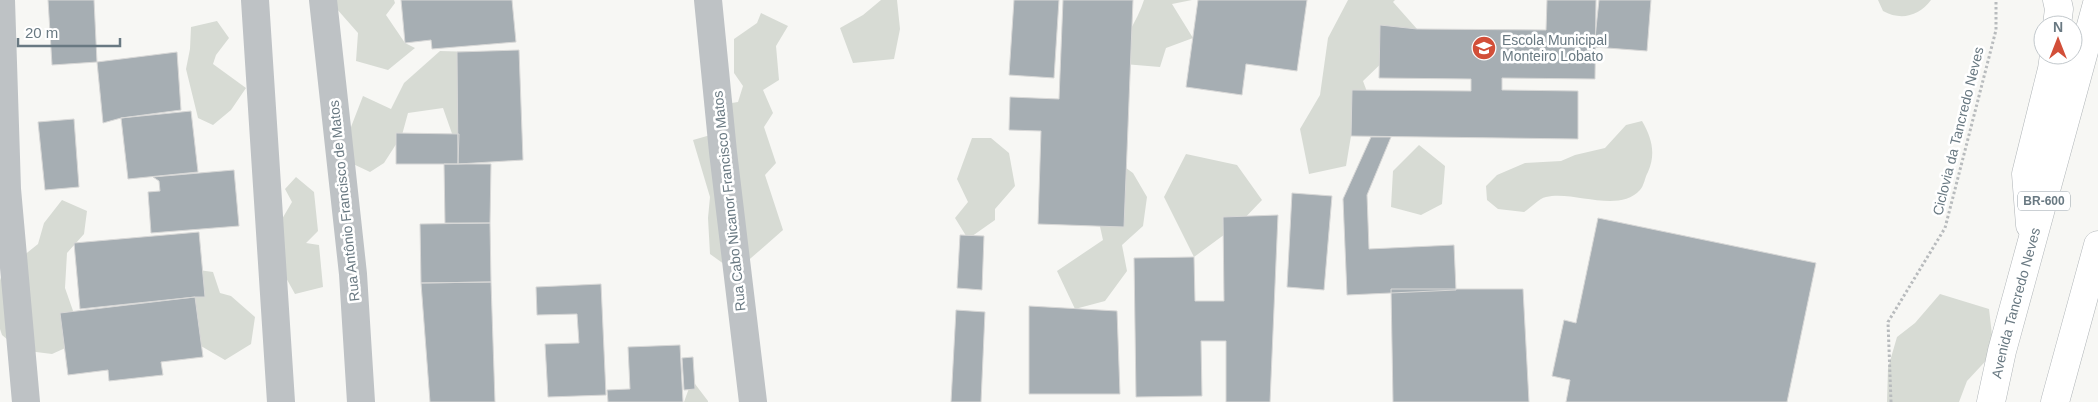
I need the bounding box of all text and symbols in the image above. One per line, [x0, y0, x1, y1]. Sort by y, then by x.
scale bar [18, 15, 120, 47]
north arrow [2033, 15, 2083, 65]
text: N [2053, 19, 2063, 35]
text: 20 m [25, 24, 58, 41]
place label: Escola Municipal Monteiro Lobato [1502, 32, 1607, 64]
school or university icon: Escola Municipal Monteiro Lobato [1471, 35, 1497, 61]
street label: Ciclovia da Tancredo Neves [1929, 45, 1987, 217]
street label: Rua Cabo Nicanor Francisco Matos [709, 90, 749, 312]
street label: Rua Antônio Francisco de Matos [325, 100, 363, 302]
road number: BR-600 [2018, 192, 2070, 210]
street label: Avenida Tancredo Neves [1988, 226, 2043, 380]

